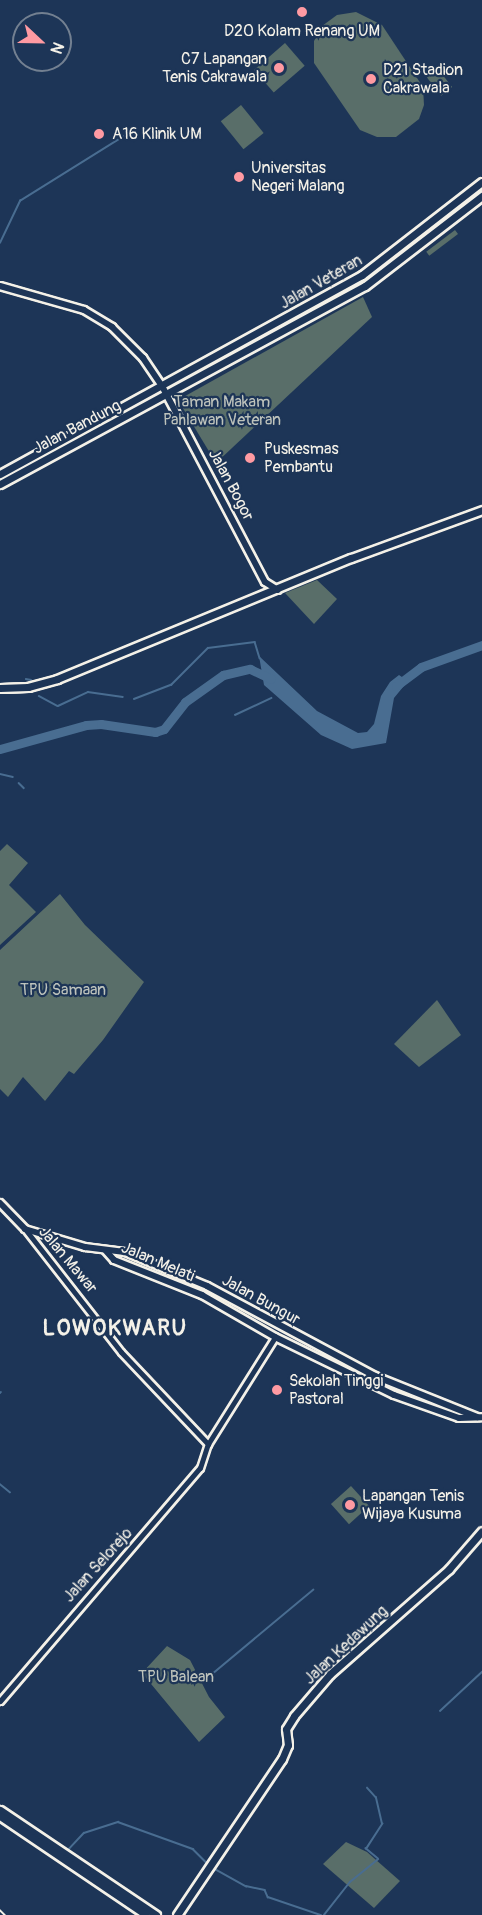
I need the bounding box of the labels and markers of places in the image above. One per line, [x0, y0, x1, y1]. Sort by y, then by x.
marker: D20 Kolam Renang UM [295, 5, 309, 19]
place label: D20 Kolam Renang UM [224, 21, 380, 41]
place label: C7 Lapangan Tenis Cakrawala [162, 49, 267, 87]
place label: D21 Stadion Cakrawala [383, 60, 463, 98]
marker: C7 Lapangan Tenis Cakrawala [272, 61, 286, 75]
marker: D21 Stadion Cakrawala [364, 72, 378, 86]
place label: A16 Klinik UM [112, 124, 202, 144]
marker: A16 Klinik UM [90, 125, 108, 143]
place label: Universitas Negeri Malang [251, 158, 345, 196]
marker: Universitas Negeri Malang [232, 170, 246, 184]
place label: Puskesmas Pembantu [264, 439, 339, 477]
marker: Puskesmas Pembantu [241, 449, 259, 467]
place label: Sekolah Tinggi Pastoral [289, 1371, 383, 1409]
marker: Sekolah Tinggi Pastoral [270, 1383, 284, 1397]
place label: Lapangan Tenis Wijaya Kusuma [362, 1486, 464, 1524]
marker: Lapangan Tenis Wijaya Kusuma [343, 1498, 357, 1512]

